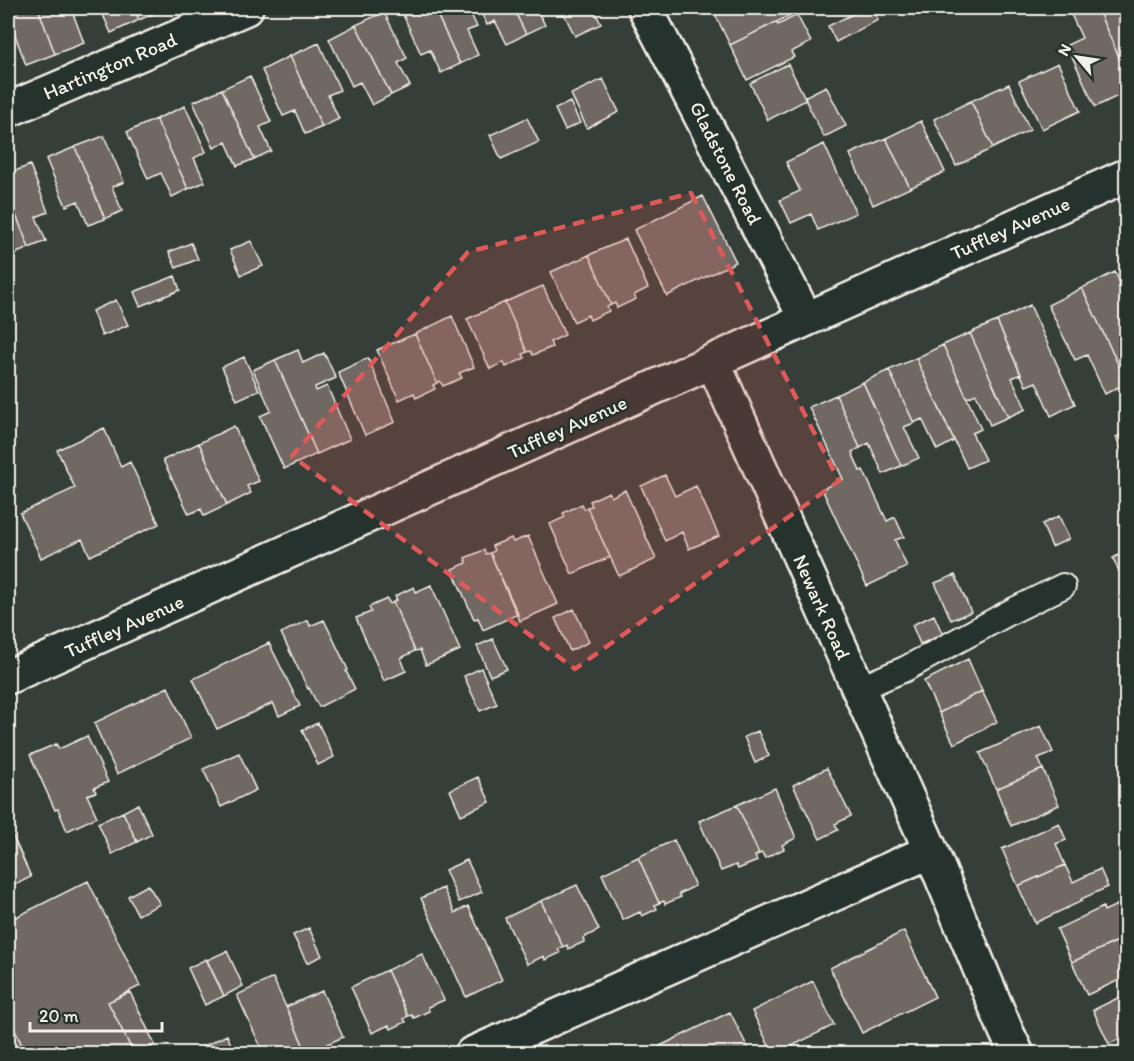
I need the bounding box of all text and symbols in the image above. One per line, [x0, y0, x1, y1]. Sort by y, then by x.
street label: Hartington Road [40, 27, 180, 105]
north arrow [1047, 27, 1107, 87]
text: N [1053, 41, 1075, 59]
street label: Gladstone Road [685, 97, 767, 229]
street label: Tuffley Avenue [947, 191, 1073, 265]
street label: Tuffley Avenue [504, 390, 630, 464]
street label: Newark Road [788, 551, 856, 663]
street label: Tuffley Avenue [61, 589, 187, 663]
scale bar [30, 995, 162, 1033]
text: 20 m [39, 1005, 79, 1027]

